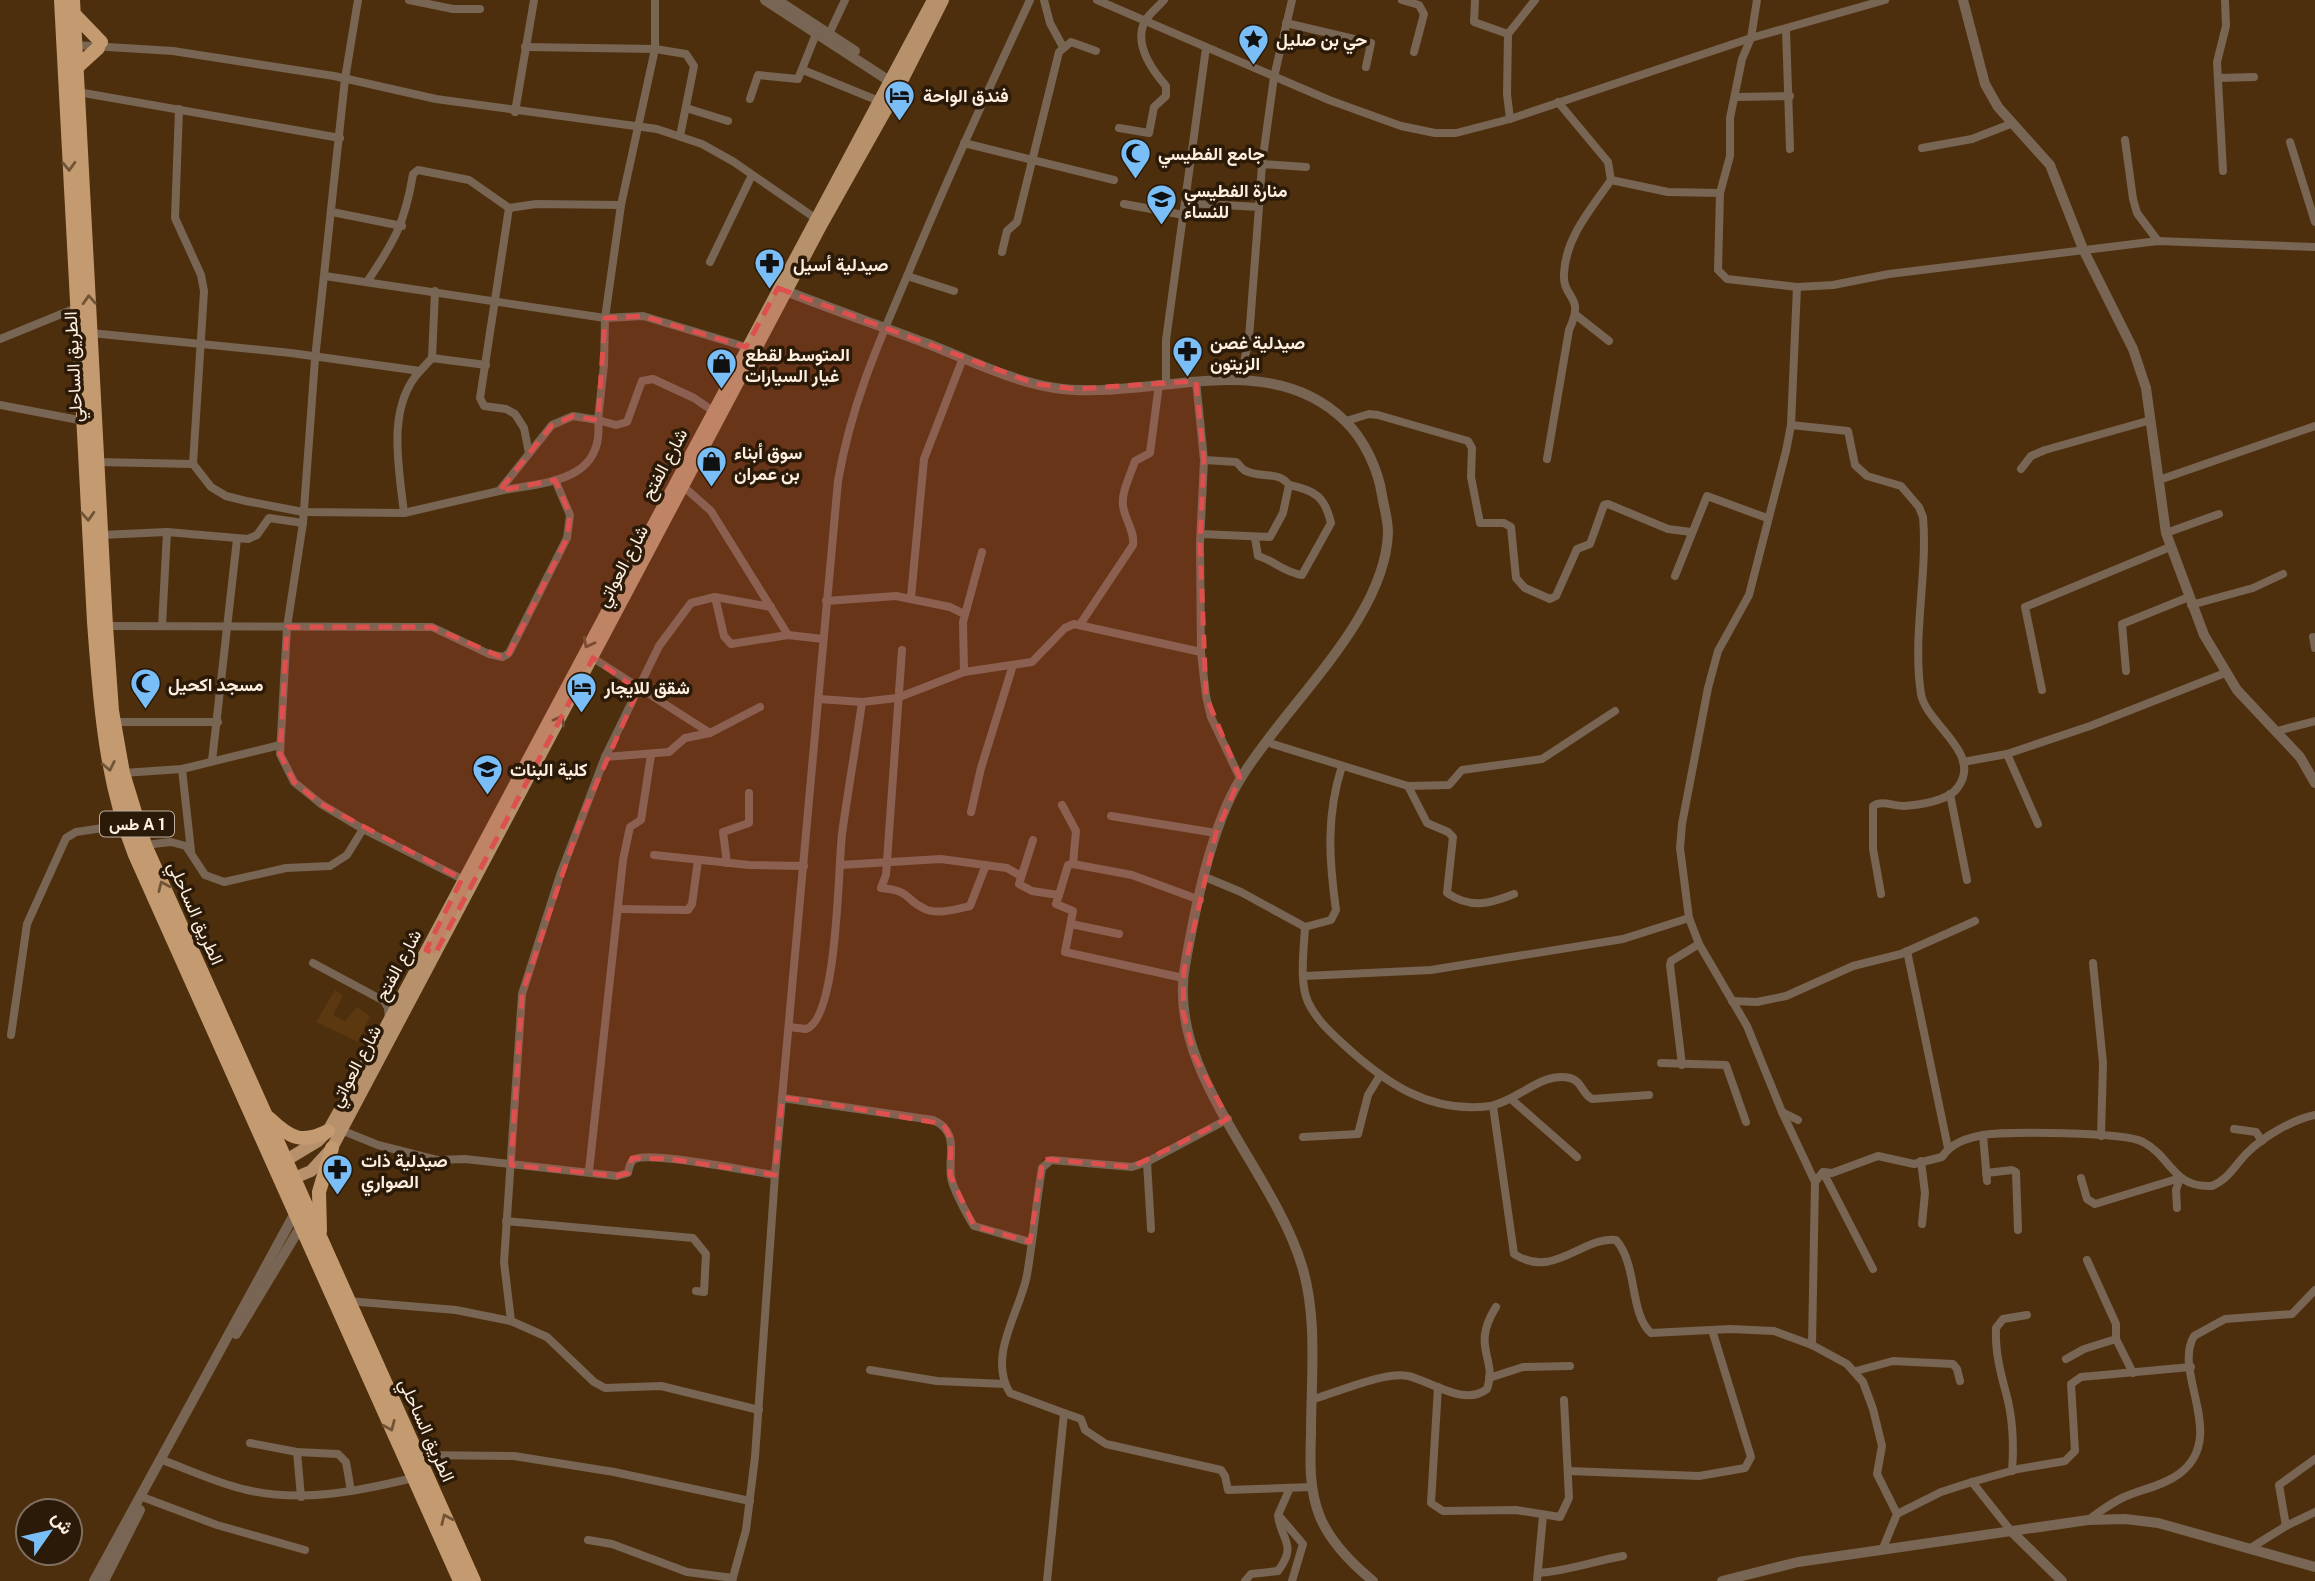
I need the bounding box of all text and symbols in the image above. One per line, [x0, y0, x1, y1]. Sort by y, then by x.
place icon: حي بن صليل [1236, 22, 1270, 66]
place label: حي بن صليل [1276, 29, 1367, 55]
hotel icon: فندق الواحة [883, 78, 917, 122]
place label: فندق الواحة [923, 85, 1009, 107]
mosque icon: جامع الفطيسي [1118, 136, 1152, 180]
place label: جامع الفطيسي [1158, 143, 1265, 169]
one-way arrow [62, 161, 77, 172]
place label: منارة الفطيسي للنساء [1184, 180, 1288, 222]
school or university icon: منارة الفطيسي للنساء [1144, 183, 1178, 227]
pharmacy icon: صيدلية أسيل [753, 247, 787, 291]
place label: صيدلية أسيل [793, 254, 889, 276]
one-way arrow [82, 294, 97, 305]
street label: الطريق الساحلي [60, 311, 91, 423]
place label: صيدلية غصن الزيتون [1210, 332, 1305, 375]
pharmacy icon: صيدلية غصن الزيتون [1170, 335, 1204, 379]
place label: المتوسط لقطع غيار السيارات [745, 344, 850, 387]
shop icon: المتوسط لقطع غيار السيارات [705, 347, 739, 391]
street label: شارع الفتح [636, 425, 693, 504]
place label: سوق أبناء بن عمران [734, 442, 802, 485]
shop icon: سوق أبناء بن عمران [694, 445, 728, 489]
one-way arrow [80, 510, 95, 521]
street label: شارع العواتي [592, 522, 657, 613]
one-way arrow [583, 636, 596, 648]
mosque icon: مسجد اكحيل [128, 667, 162, 711]
hotel icon: شقق للايجار [564, 670, 598, 714]
place label: مسجد اكحيل [168, 674, 264, 696]
place label: شقق للايجار [603, 677, 690, 699]
one-way arrow [552, 715, 565, 727]
school or university icon: كلية البنات [470, 752, 504, 796]
place label: كلية البنات [510, 759, 587, 781]
one-way arrow [100, 760, 115, 772]
road number: طس A 1 [100, 811, 174, 836]
street label: الطريق الساحلي [159, 858, 228, 970]
one-way arrow [157, 881, 171, 893]
street label: شارع الفتح [370, 926, 427, 1005]
street label: شارع العواتي [325, 1022, 390, 1113]
place label: صيدلية ذات الصواري [361, 1150, 448, 1197]
pharmacy icon: صيدلية ذات الصواري [321, 1153, 355, 1197]
street label: الطريق الساحلي [390, 1375, 459, 1487]
one-way arrow [382, 1418, 396, 1431]
north arrow [14, 1497, 84, 1567]
text: ش [47, 1507, 79, 1539]
one-way arrow [440, 1513, 454, 1526]

